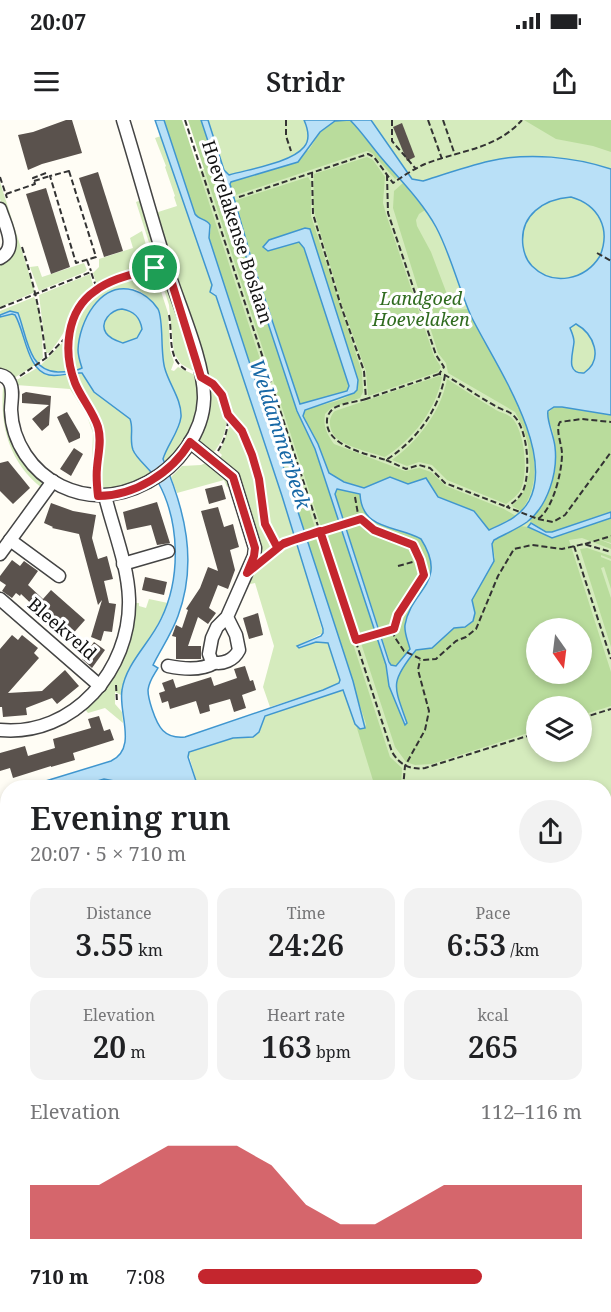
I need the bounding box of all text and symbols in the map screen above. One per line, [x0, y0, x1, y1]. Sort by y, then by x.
text: 20:07 [30, 6, 86, 36]
text: Stridr [266, 63, 345, 100]
icon: menu [30, 65, 63, 98]
icon: share [548, 65, 581, 98]
street label: Hoevelakense Boslaan [197, 137, 279, 327]
pin [129, 242, 180, 293]
icon: arrive [138, 251, 171, 284]
park label: Landgoed Hoevelaken [371, 286, 470, 331]
water label: Weldammerbeek [244, 355, 318, 513]
street label: Bleekveld [23, 592, 102, 665]
north arrow [526, 618, 592, 684]
map controls [526, 618, 592, 762]
button: layers [526, 696, 592, 762]
text: Evening run [30, 795, 231, 840]
button: share [519, 800, 582, 863]
text: 20:07 · 5 × 710 m [30, 840, 186, 867]
text: Distance [86, 902, 152, 924]
text: Time [287, 902, 325, 924]
text: Pace [475, 902, 511, 924]
text: 3.55 [75, 924, 134, 965]
text: 24:26 [268, 924, 344, 965]
text: 6:53 [447, 924, 506, 965]
text: km [134, 939, 163, 961]
text: /km [506, 939, 539, 961]
text: Elevation [83, 1004, 155, 1026]
text: Heart rate [267, 1004, 345, 1026]
text: kcal [478, 1004, 508, 1026]
text: 20 [92, 1026, 126, 1067]
text: 163 [261, 1026, 312, 1067]
text: 265 [468, 1026, 518, 1067]
text: m [126, 1041, 146, 1063]
text: bpm [312, 1041, 351, 1063]
text: Elevation [30, 1098, 120, 1125]
text: 112–116 m [481, 1098, 582, 1125]
text: 710 m [30, 1263, 89, 1290]
text: 7:08 [126, 1263, 165, 1290]

